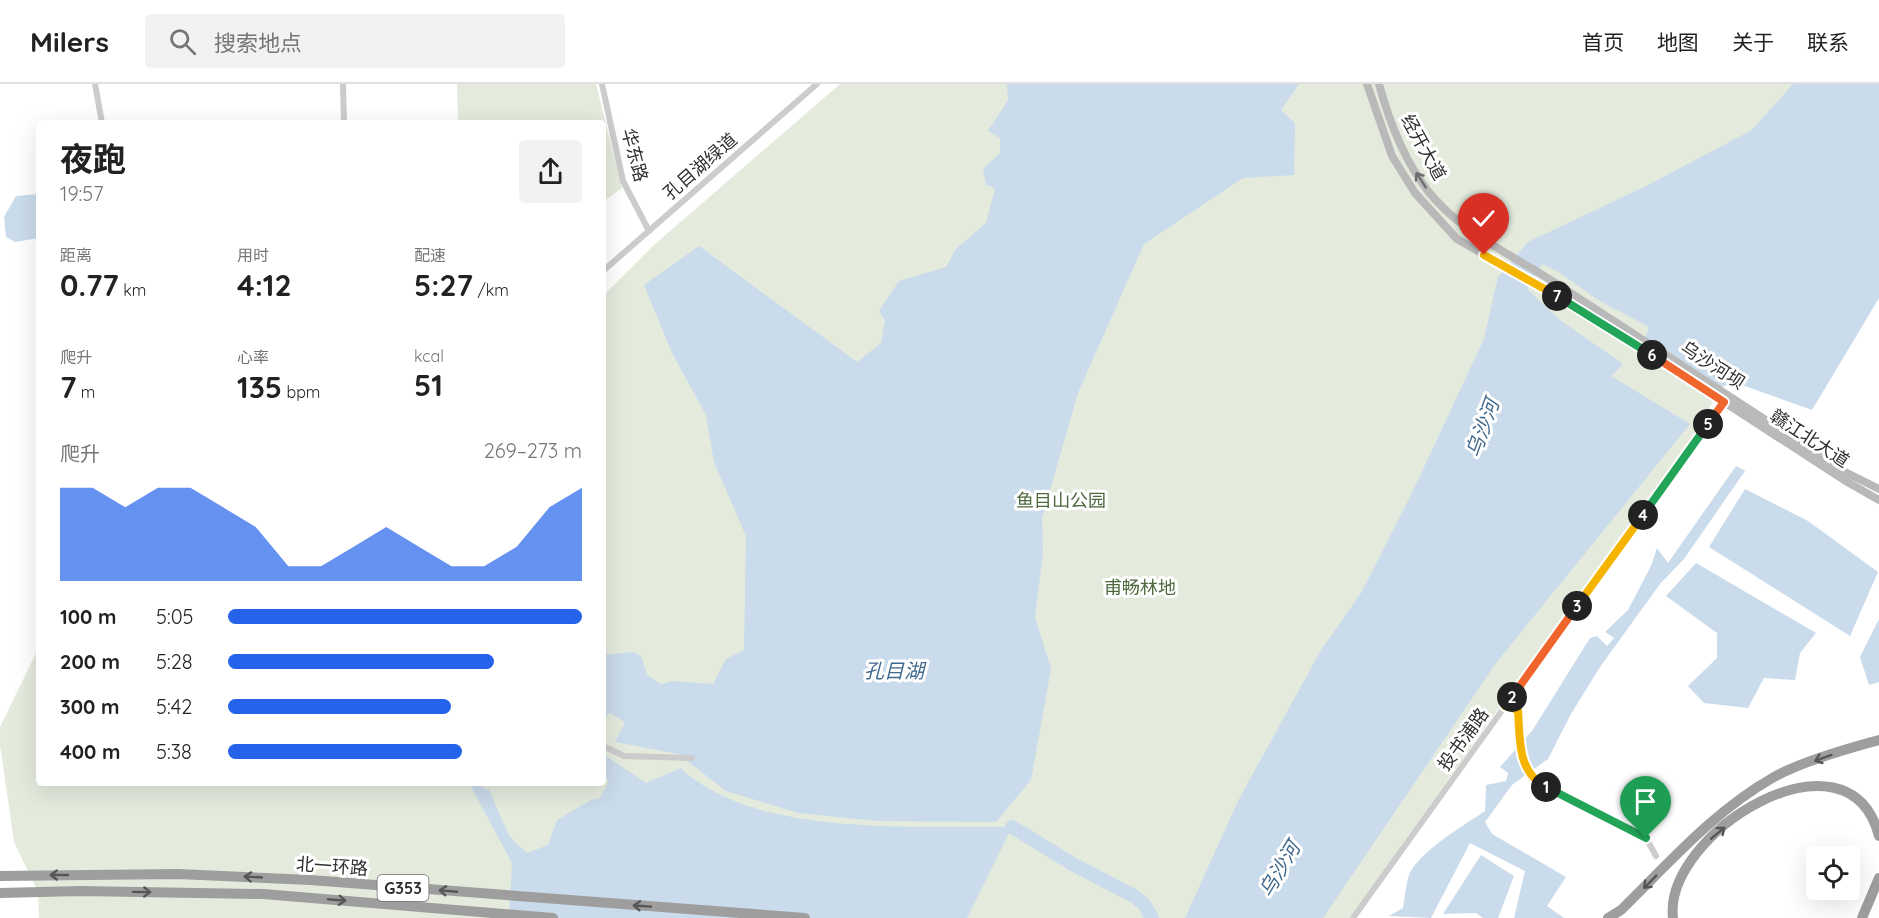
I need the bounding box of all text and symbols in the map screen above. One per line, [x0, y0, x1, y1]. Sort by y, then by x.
search box [145, 14, 565, 68]
text: Milers [30, 24, 109, 59]
icon: search [166, 25, 199, 58]
text: 搜索地点 [214, 29, 302, 57]
text: 首页 [1582, 29, 1624, 55]
text: 地图 [1657, 29, 1699, 55]
text: 关于 [1732, 29, 1774, 55]
text: 联系 [1807, 29, 1849, 55]
street label: 经开大道 [1396, 110, 1452, 184]
street label: 华东路 [617, 126, 653, 184]
street label: 孔目湖绿道 [658, 128, 742, 204]
text: 夜跑 [60, 138, 126, 179]
button: share [519, 140, 582, 203]
one-way arrow [1414, 172, 1426, 189]
text: 19:57 [60, 181, 103, 206]
pin [1458, 193, 1509, 255]
icon: check [1467, 202, 1500, 235]
text: 距离 [60, 245, 92, 265]
text: 用时 [237, 245, 269, 265]
text: 配速 [414, 245, 446, 265]
text: 0.77 [60, 266, 119, 304]
text: 4:12 [237, 266, 292, 304]
text: 5:27 [414, 266, 473, 304]
text: km [119, 280, 146, 300]
text: /km [473, 280, 509, 300]
pin: 7 [1542, 281, 1572, 311]
text: 7 [1553, 286, 1561, 306]
street label: 乌沙河坝 [1677, 336, 1749, 394]
pin: 6 [1637, 340, 1667, 370]
text: 6 [1648, 345, 1656, 365]
text: kcal [414, 346, 444, 366]
text: 爬升 [60, 347, 92, 367]
text: 心率 [237, 347, 269, 367]
text: 51 [414, 366, 443, 404]
text: 7 [60, 368, 76, 406]
text: 135 [237, 368, 282, 406]
text: m [76, 382, 95, 402]
text: bpm [282, 382, 320, 402]
water label: 乌沙河 [1460, 392, 1505, 460]
street label: 赣江北大道 [1766, 404, 1854, 472]
pin: 5 [1693, 409, 1723, 439]
text: 5 [1703, 414, 1713, 434]
text: 269–273 m [484, 438, 582, 463]
text: 爬升 [60, 441, 100, 466]
park label: 鱼目山公园 [1016, 489, 1106, 512]
pin: 4 [1628, 500, 1658, 530]
text: 4 [1638, 505, 1648, 525]
park label: 甫畅林地 [1104, 576, 1176, 599]
pin: 3 [1562, 591, 1592, 621]
text: 3 [1573, 596, 1581, 616]
text: 100 m [60, 604, 116, 629]
text: 5:05 [156, 604, 193, 629]
text: 200 m [60, 649, 120, 674]
text: 5:28 [156, 649, 193, 674]
water label: 孔目湖 [864, 658, 927, 683]
pin: 2 [1497, 682, 1527, 712]
text: 2 [1507, 687, 1517, 707]
text: 300 m [60, 694, 119, 719]
text: 5:42 [156, 694, 192, 719]
street label: 投书浦路 [1433, 703, 1493, 775]
text: 400 m [60, 739, 120, 764]
text: 5:38 [156, 739, 192, 764]
one-way arrow [1815, 754, 1833, 765]
pin: 1 [1531, 772, 1561, 802]
pin [1620, 776, 1671, 838]
text: 1 [1543, 777, 1549, 797]
icon: arrive [1629, 785, 1662, 818]
one-way arrow [1710, 827, 1726, 840]
water label: 乌沙河 [1253, 833, 1307, 901]
map controls [1806, 846, 1860, 900]
button: locate [1806, 846, 1860, 900]
street label: 北一环路 [295, 852, 369, 880]
one-way arrow [49, 869, 69, 881]
one-way arrow [244, 872, 264, 883]
one-way arrow [1642, 874, 1657, 889]
road number: G353 [378, 875, 428, 901]
one-way arrow [438, 885, 458, 896]
one-way arrow [132, 886, 152, 898]
one-way arrow [327, 895, 347, 906]
one-way arrow [633, 900, 653, 911]

